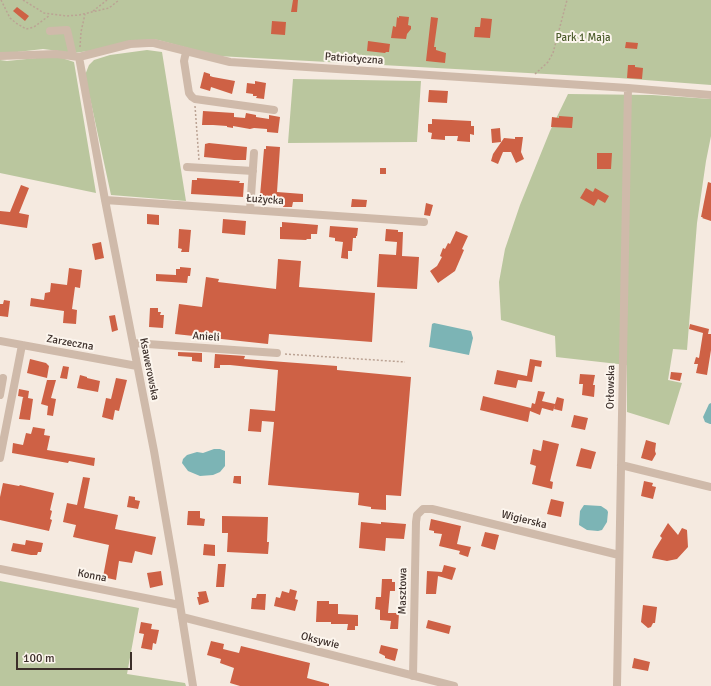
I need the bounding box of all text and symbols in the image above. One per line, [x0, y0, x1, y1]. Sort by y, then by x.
park label: Park 1 Maja [555, 31, 611, 45]
street label: Patriotyczna [324, 50, 384, 68]
street label: Łużycka [246, 192, 284, 208]
street label: Anieli [192, 329, 220, 345]
street label: Zarzeczna [45, 332, 95, 354]
street label: Ksawerowska [136, 337, 162, 401]
street label: Orłowska [604, 365, 618, 409]
street label: Wigierska [500, 508, 548, 532]
street label: Konna [76, 567, 108, 585]
street label: Masztowa [396, 567, 410, 615]
street label: Oksywie [299, 630, 341, 652]
scale bar [18, 644, 134, 670]
text: 100 m [23, 651, 55, 666]

